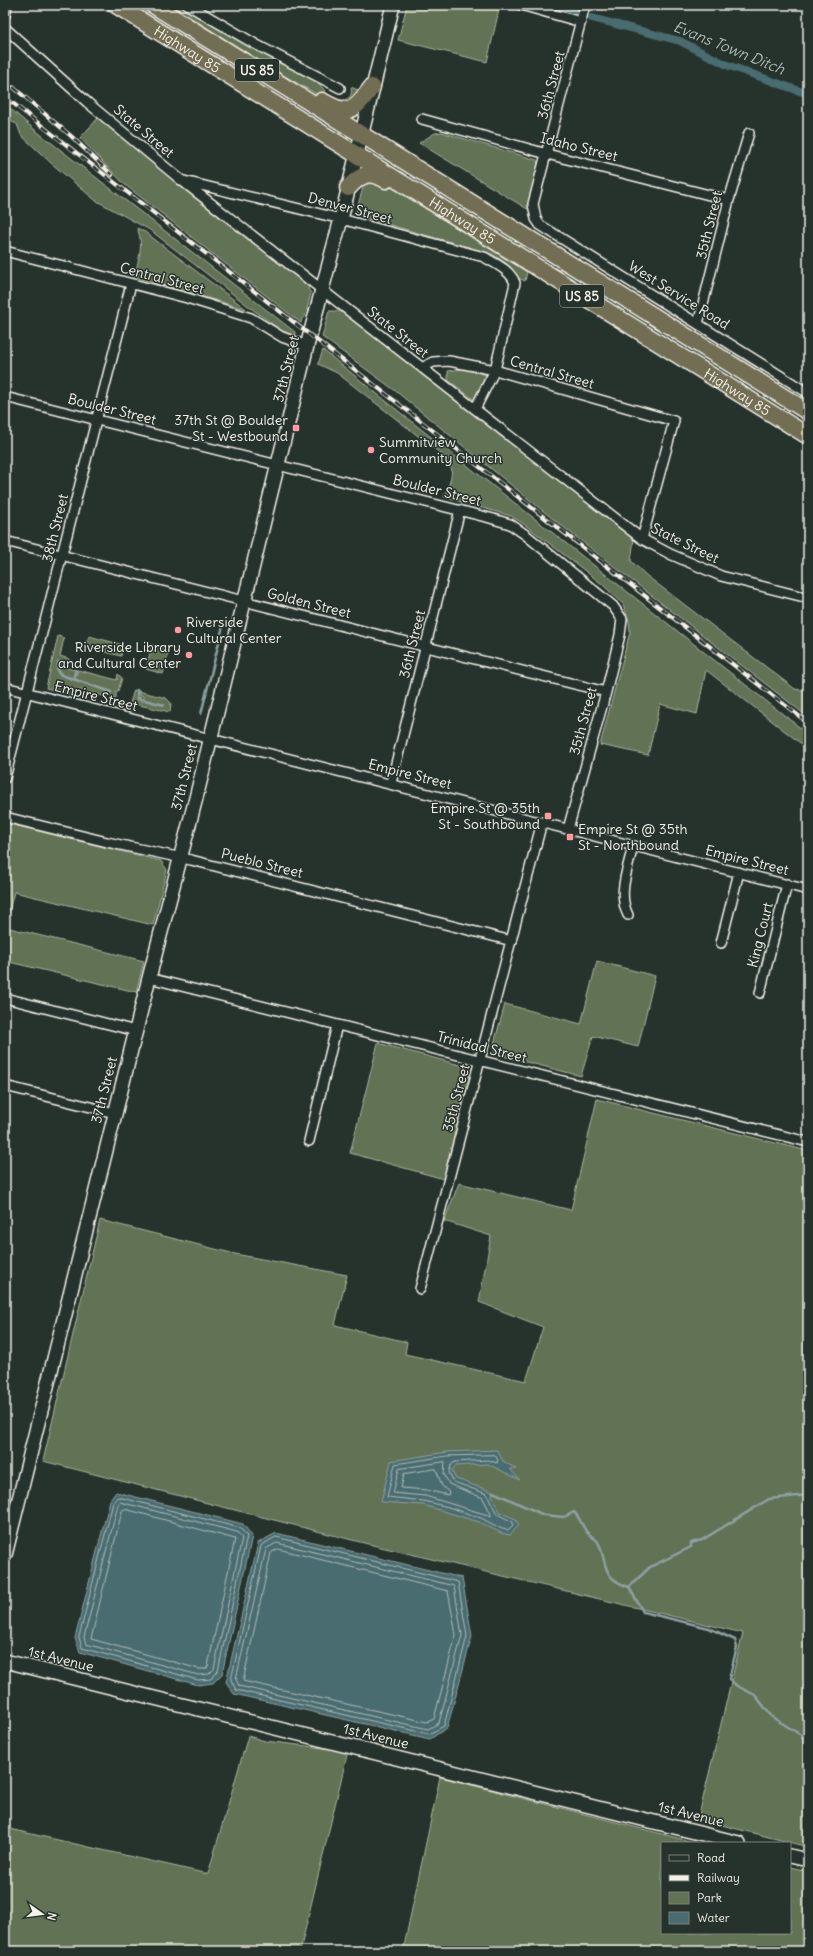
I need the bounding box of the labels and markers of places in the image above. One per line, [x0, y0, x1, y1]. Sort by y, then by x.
place label: 37th St @ Boulder St - Westbound [174, 411, 288, 445]
marker: 37th St @ Boulder St - Westbound [291, 423, 301, 433]
place label: Summitview Community Church [379, 433, 502, 467]
marker: Summitview Community Church [366, 445, 376, 455]
place label: Riverside Cultural Center [186, 613, 282, 647]
marker: Riverside Cultural Center [173, 625, 183, 635]
place label: Riverside Library and Cultural Center [58, 638, 181, 672]
marker: Riverside Library and Cultural Center [184, 650, 194, 660]
place label: Empire St @ 35th St - Southbound [431, 799, 540, 833]
marker: Empire St @ 35th St - Southbound [543, 811, 553, 821]
place label: Empire St @ 35th St - Northbound [578, 820, 687, 854]
marker: Empire St @ 35th St - Northbound [565, 832, 575, 842]

